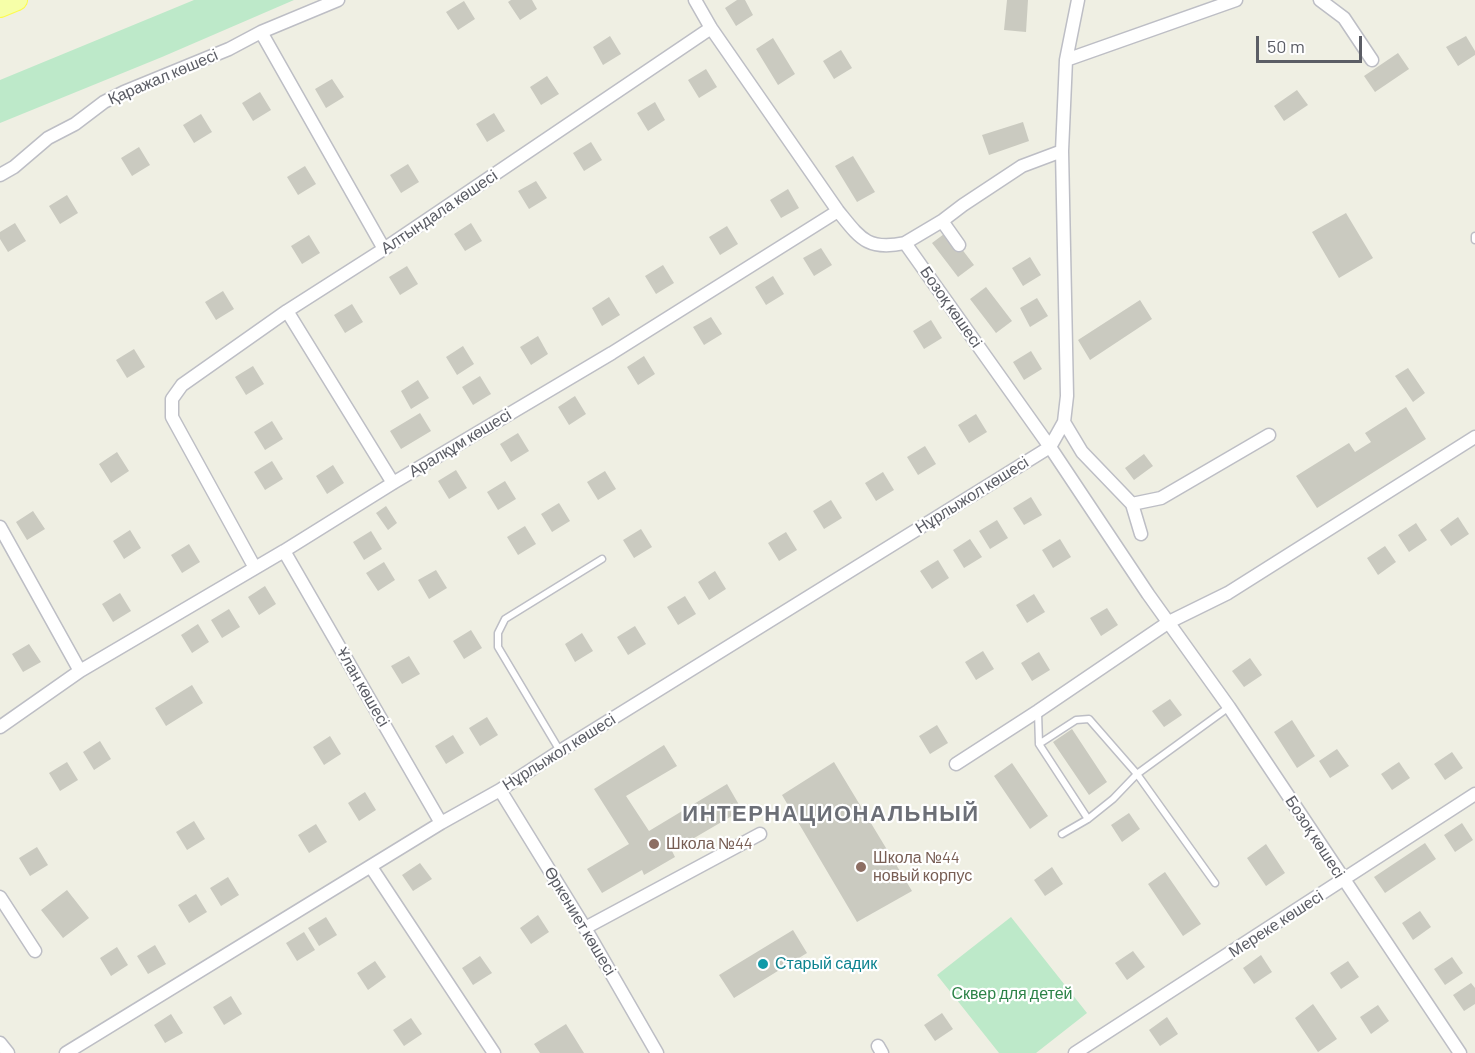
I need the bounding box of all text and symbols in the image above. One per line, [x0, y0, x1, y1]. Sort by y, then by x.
scale bar [1259, 24, 1366, 62]
text: 50 m [1267, 35, 1305, 57]
street label: Қаражал көшесі [105, 45, 221, 109]
street label: Алтындала көшесі [377, 166, 501, 258]
street label: Бозоқ көшесі [916, 263, 986, 351]
street label: Аралқұм көшесі [405, 405, 515, 481]
street label: Нұрлыжол көшесі [912, 452, 1032, 538]
street label: Ұлан көшесі [333, 644, 393, 730]
street label: Нұрлыжол көшесі [499, 709, 619, 795]
street label: Бозоқ көшесі [1281, 792, 1349, 882]
district label: ИНТЕРНАЦИОНАЛЬНЫЙ [682, 801, 980, 827]
place label: Школа №44 [666, 834, 753, 854]
marker: Школа №44 [647, 837, 661, 851]
place label: Школа №44 новый корпус [873, 848, 972, 886]
marker: Школа №44 новый корпус [854, 860, 868, 874]
street label: Өркениет көшесі [540, 863, 620, 979]
street label: Мереке көшесі [1225, 886, 1327, 962]
place label: Старый садик [775, 954, 877, 974]
marker: Старый садик [756, 957, 770, 971]
park label: Сквер для детей [951, 984, 1073, 1004]

